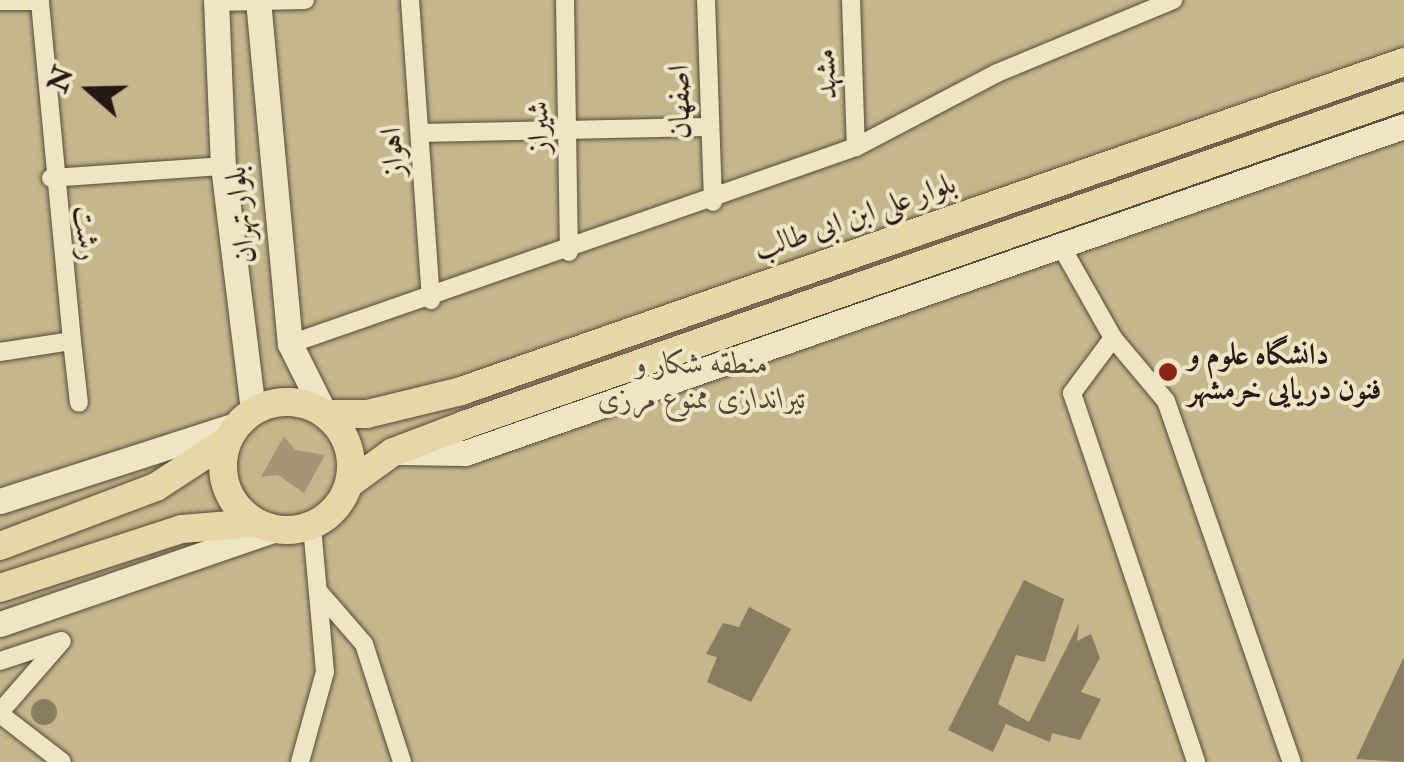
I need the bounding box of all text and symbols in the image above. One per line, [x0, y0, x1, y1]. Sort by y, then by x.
north arrow [40, 40, 140, 140]
street label: مشهد [807, 48, 845, 100]
text: N [41, 62, 82, 97]
street label: اصفهان [661, 64, 699, 140]
street label: شیراز [521, 101, 557, 153]
street label: اهواز [373, 126, 413, 178]
street label: بلوار تهران [218, 165, 264, 265]
street label: بلوار علی ابن ابی طالب [749, 166, 961, 268]
street label: رشت [65, 203, 107, 263]
place label: دانشگاه علوم و فنون دریایی خرمشهر [1188, 337, 1382, 408]
park label: منطقه شکار و تیراندازی ممنوع مرزی [597, 346, 807, 416]
marker: دانشگاه علوم و فنون دریایی خرمشهر [1157, 361, 1179, 383]

